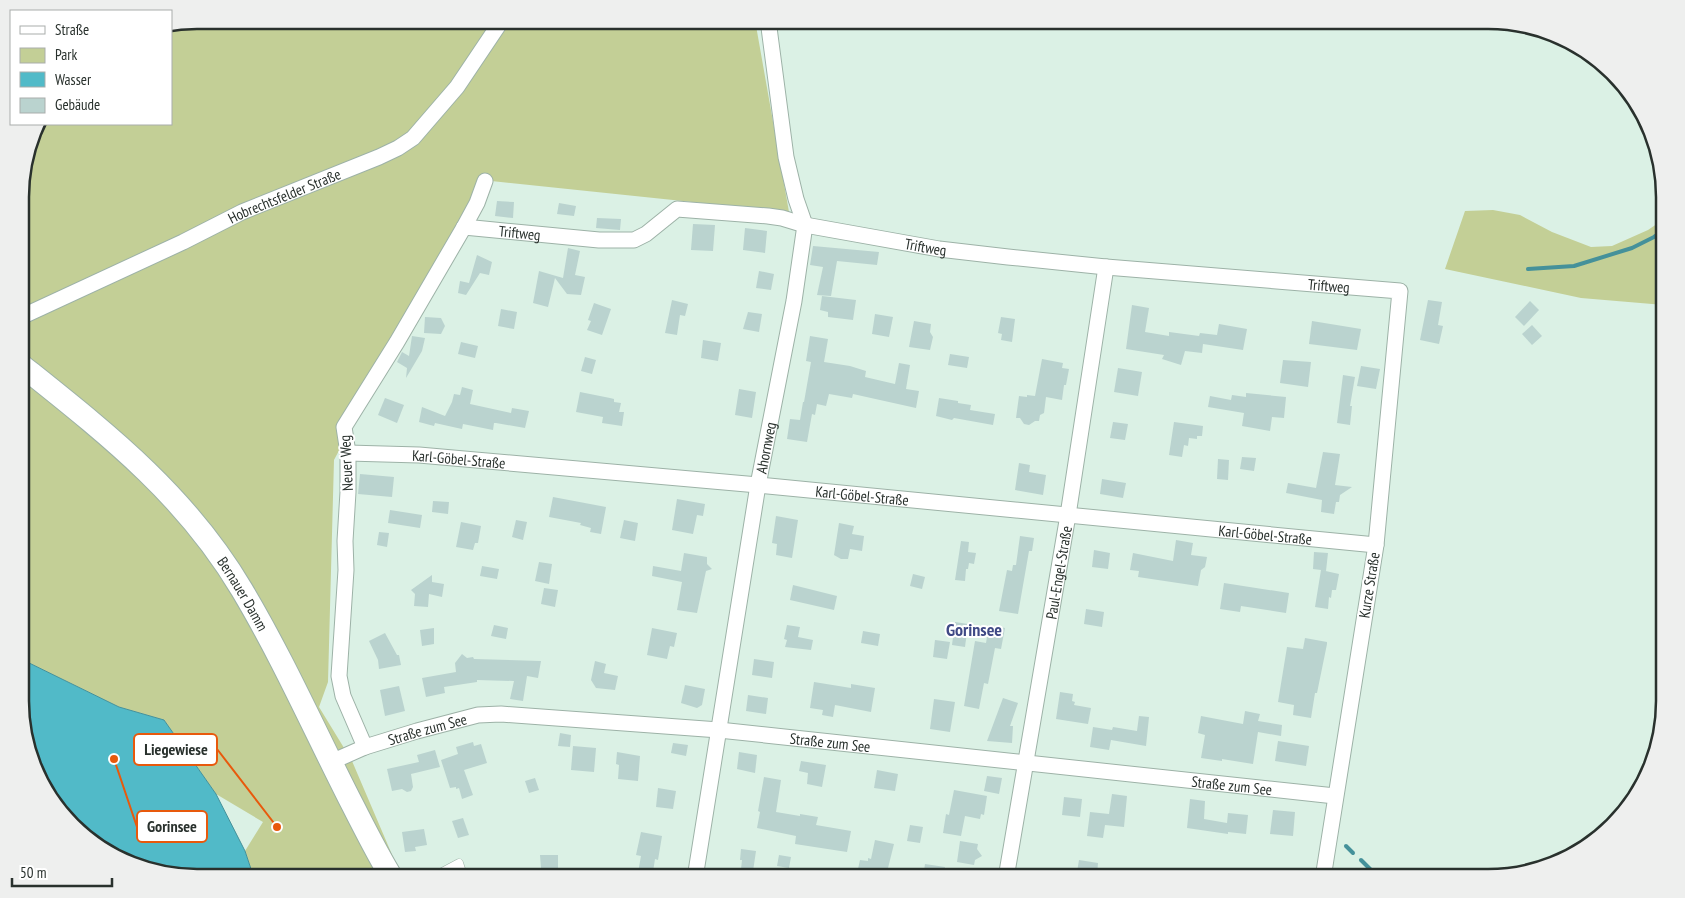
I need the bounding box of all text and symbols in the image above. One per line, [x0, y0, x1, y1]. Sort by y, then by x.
legend [10, 10, 172, 125]
text: Straße [55, 20, 89, 39]
text: Park [55, 45, 77, 64]
text: Wasser [55, 70, 92, 89]
text: Gebäude [55, 95, 100, 114]
street label: Hobrechtsfelder Straße [225, 164, 343, 227]
street label: Triftweg [498, 221, 542, 244]
street label: Triftweg [903, 234, 948, 259]
street label: Triftweg [1307, 274, 1351, 296]
street label: Ahornweg [751, 420, 780, 475]
street label: Neuer Weg [335, 434, 357, 492]
street label: Karl-Göbel-Straße [412, 445, 506, 472]
street label: Karl-Göbel-Straße [815, 481, 910, 509]
street label: Karl-Göbel-Straße [1218, 520, 1313, 548]
street label: Paul-Engel-Straße [1041, 524, 1076, 621]
street label: Kurze Straße [1354, 551, 1384, 619]
street label: Bernauer Damm [214, 553, 273, 634]
district label: Gorinsee [946, 618, 1002, 641]
street label: Straße zum See [385, 709, 469, 749]
street label: Straße zum See [789, 728, 871, 756]
callout: Liegewiese [134, 734, 217, 765]
text: Liegewiese [144, 739, 208, 759]
street label: Straße zum See [1191, 771, 1273, 799]
callout: Gorinsee [137, 811, 207, 842]
text: Gorinsee [147, 816, 197, 836]
scale bar [12, 856, 112, 888]
text: 50 m [20, 863, 46, 882]

